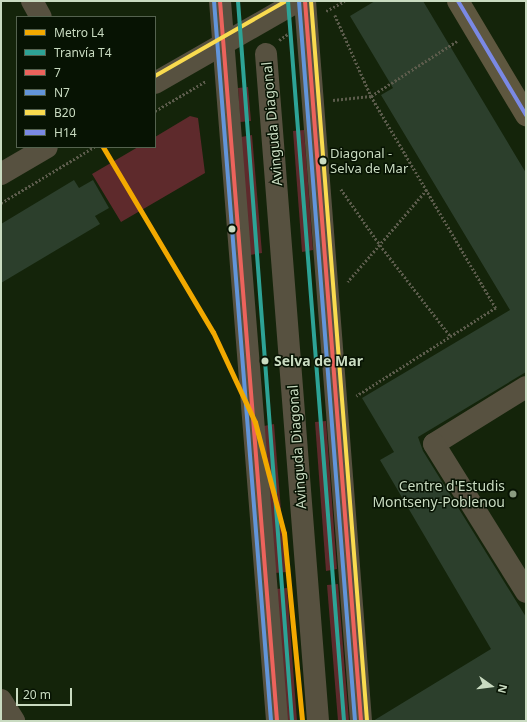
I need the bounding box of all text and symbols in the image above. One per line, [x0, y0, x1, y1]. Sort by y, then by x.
legend [16, 16, 156, 148]
text: Metro L4 [54, 24, 104, 41]
text: Tranvía T4 [54, 44, 112, 61]
street label: Avinguda Diagonal [258, 61, 286, 187]
text: 7 [54, 64, 61, 81]
text: N7 [54, 84, 70, 101]
text: B20 [54, 104, 76, 121]
text: H14 [54, 124, 77, 141]
place label: Diagonal - Selva de Mar [330, 146, 408, 177]
marker: Diagonal - Selva de Mar [318, 156, 328, 166]
unlabelled marker [227, 224, 237, 234]
place label: Selva de Mar [274, 353, 363, 369]
marker: Selva de Mar [258, 354, 272, 368]
street label: Avinguda Diagonal [284, 384, 310, 510]
place label: Centre d'Estudis Montseny-Poblenou [372, 478, 505, 510]
marker: Centre d'Estudis Montseny-Poblenou [508, 489, 518, 499]
north arrow [471, 666, 511, 706]
scale bar [18, 680, 74, 706]
text: N [495, 683, 511, 695]
text: 20 m [23, 686, 51, 703]

